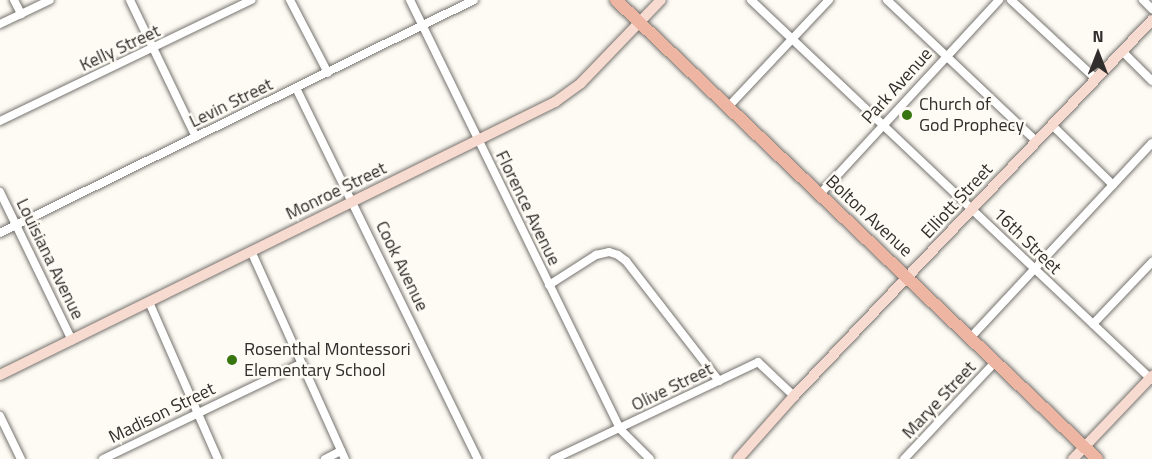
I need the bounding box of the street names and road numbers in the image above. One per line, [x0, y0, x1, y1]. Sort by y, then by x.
street label: Kelly Street [76, 20, 164, 76]
street label: Park Avenue [857, 44, 937, 128]
street label: Levin Street [186, 74, 276, 132]
street label: Florence Avenue [491, 147, 565, 269]
street label: Monroe Street [282, 157, 390, 225]
street label: Elliott Street [917, 159, 997, 243]
street label: Bolton Avenue [821, 170, 917, 262]
street label: Louisiana Avenue [11, 195, 89, 323]
street label: 16th Street [988, 203, 1066, 279]
street label: Cook Avenue [371, 217, 433, 315]
street label: Marye Street [898, 357, 980, 443]
street label: Olive Street [628, 358, 716, 416]
street label: Madison Street [105, 378, 219, 448]

